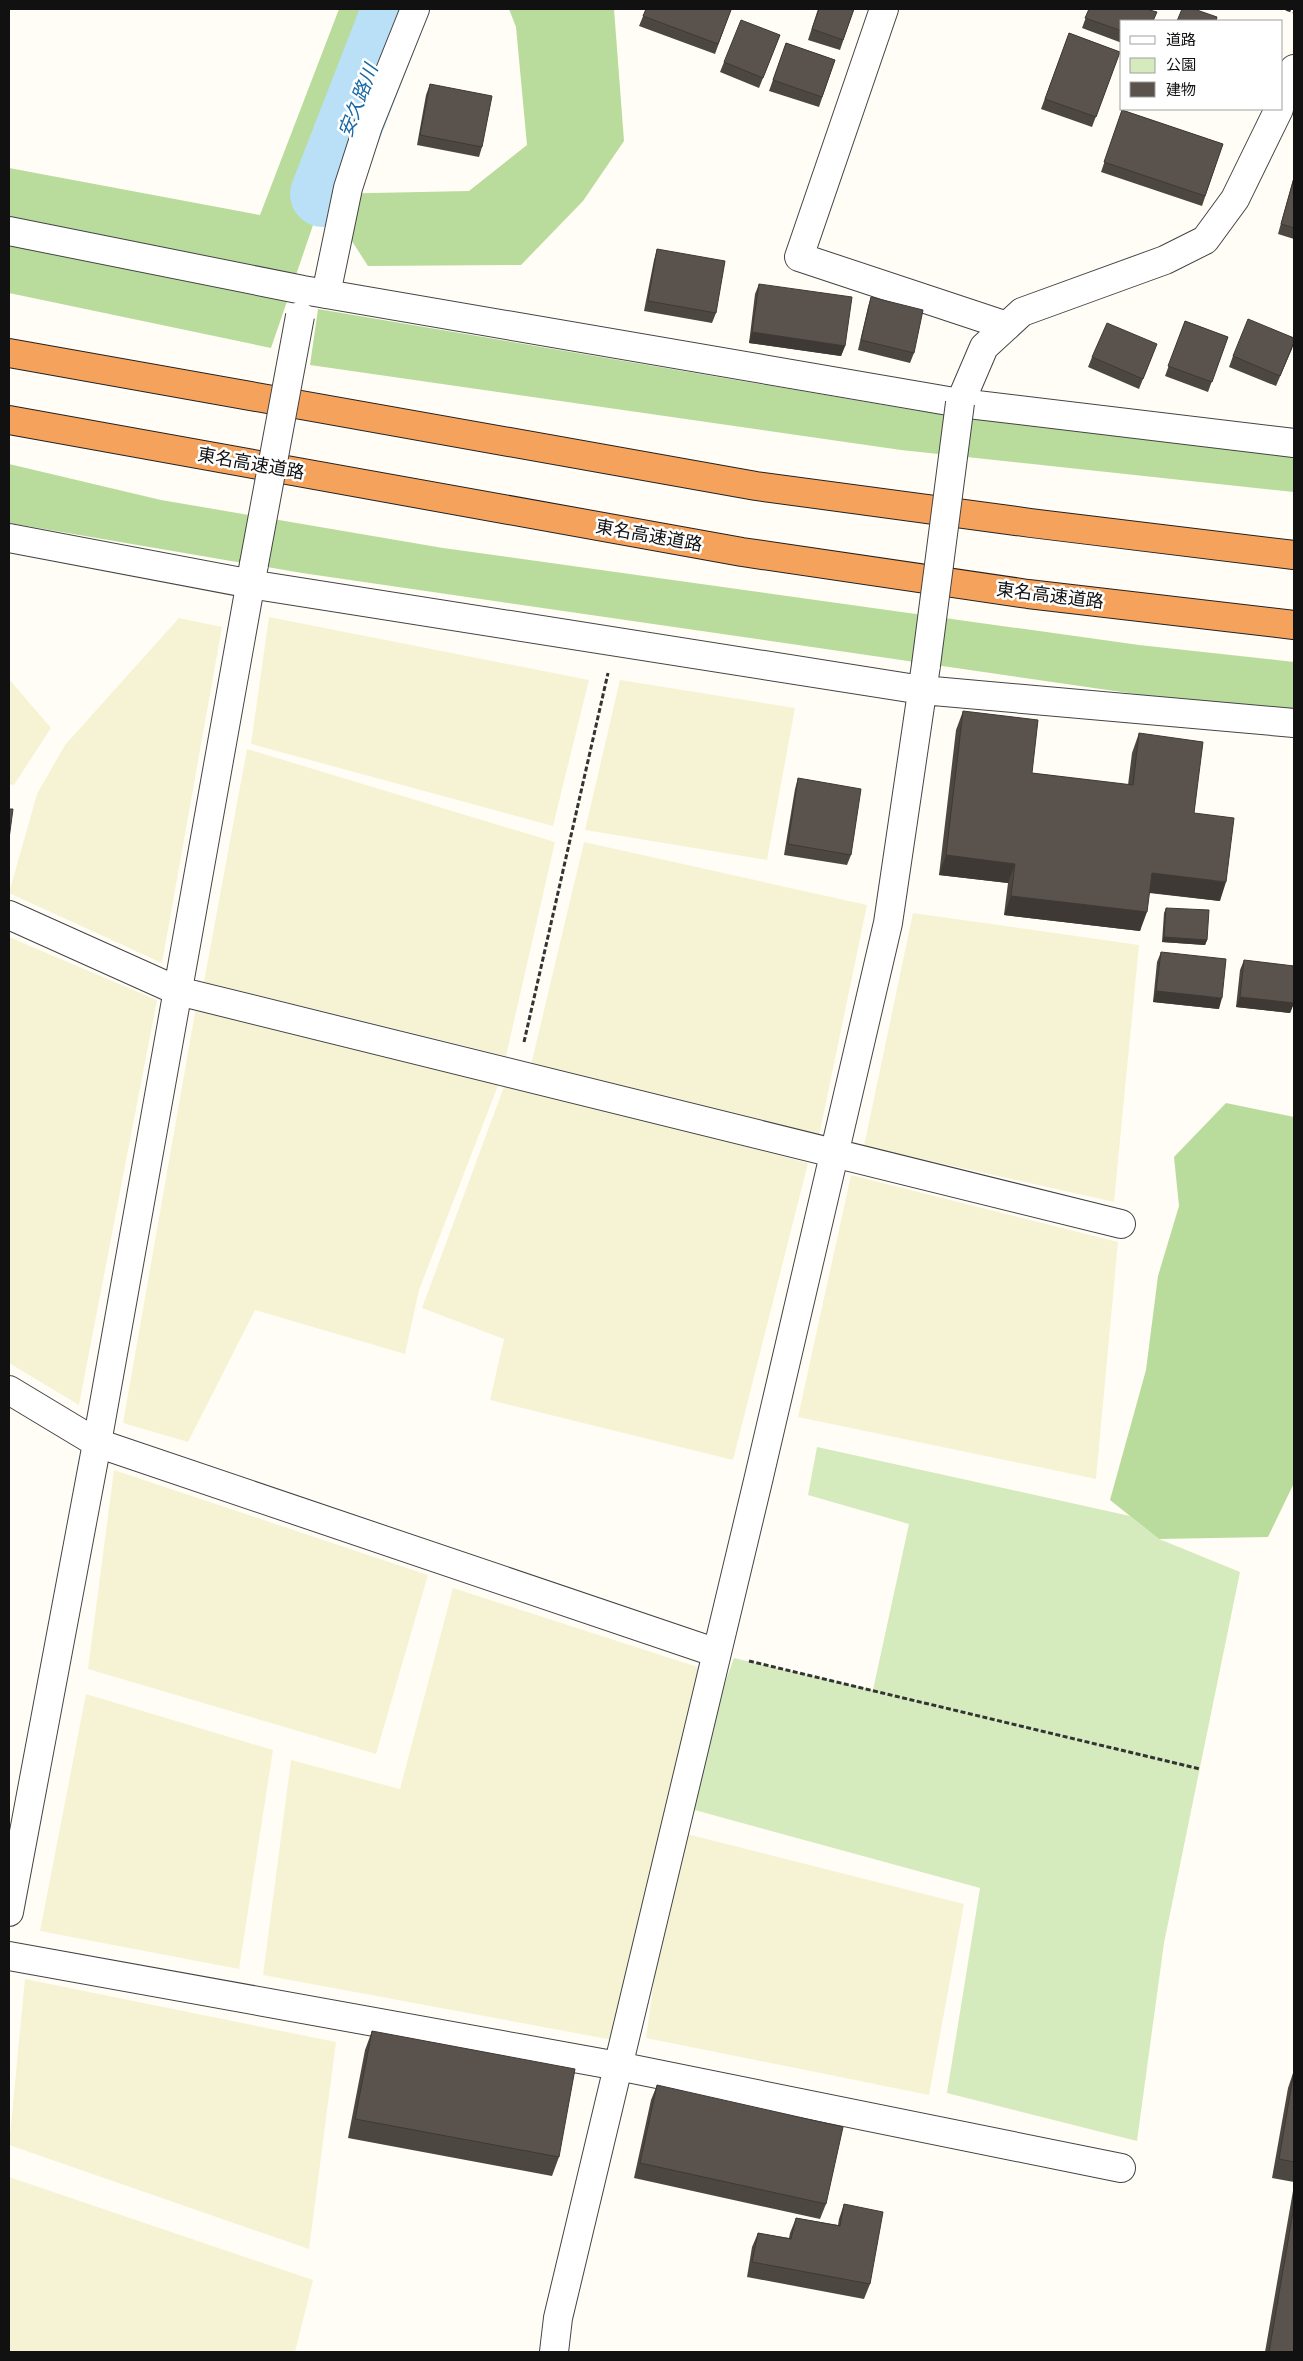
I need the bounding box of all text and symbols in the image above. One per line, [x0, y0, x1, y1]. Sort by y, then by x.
legend [1120, 20, 1283, 110]
text: 道路 [1166, 29, 1196, 52]
text: 公園 [1166, 54, 1196, 77]
water label: 安久路川 [332, 58, 387, 142]
text: 建物 [1166, 79, 1196, 102]
street label: 東名高速道路 [195, 441, 307, 487]
street label: 東名高速道路 [593, 513, 705, 559]
street label: 東名高速道路 [995, 576, 1105, 616]

